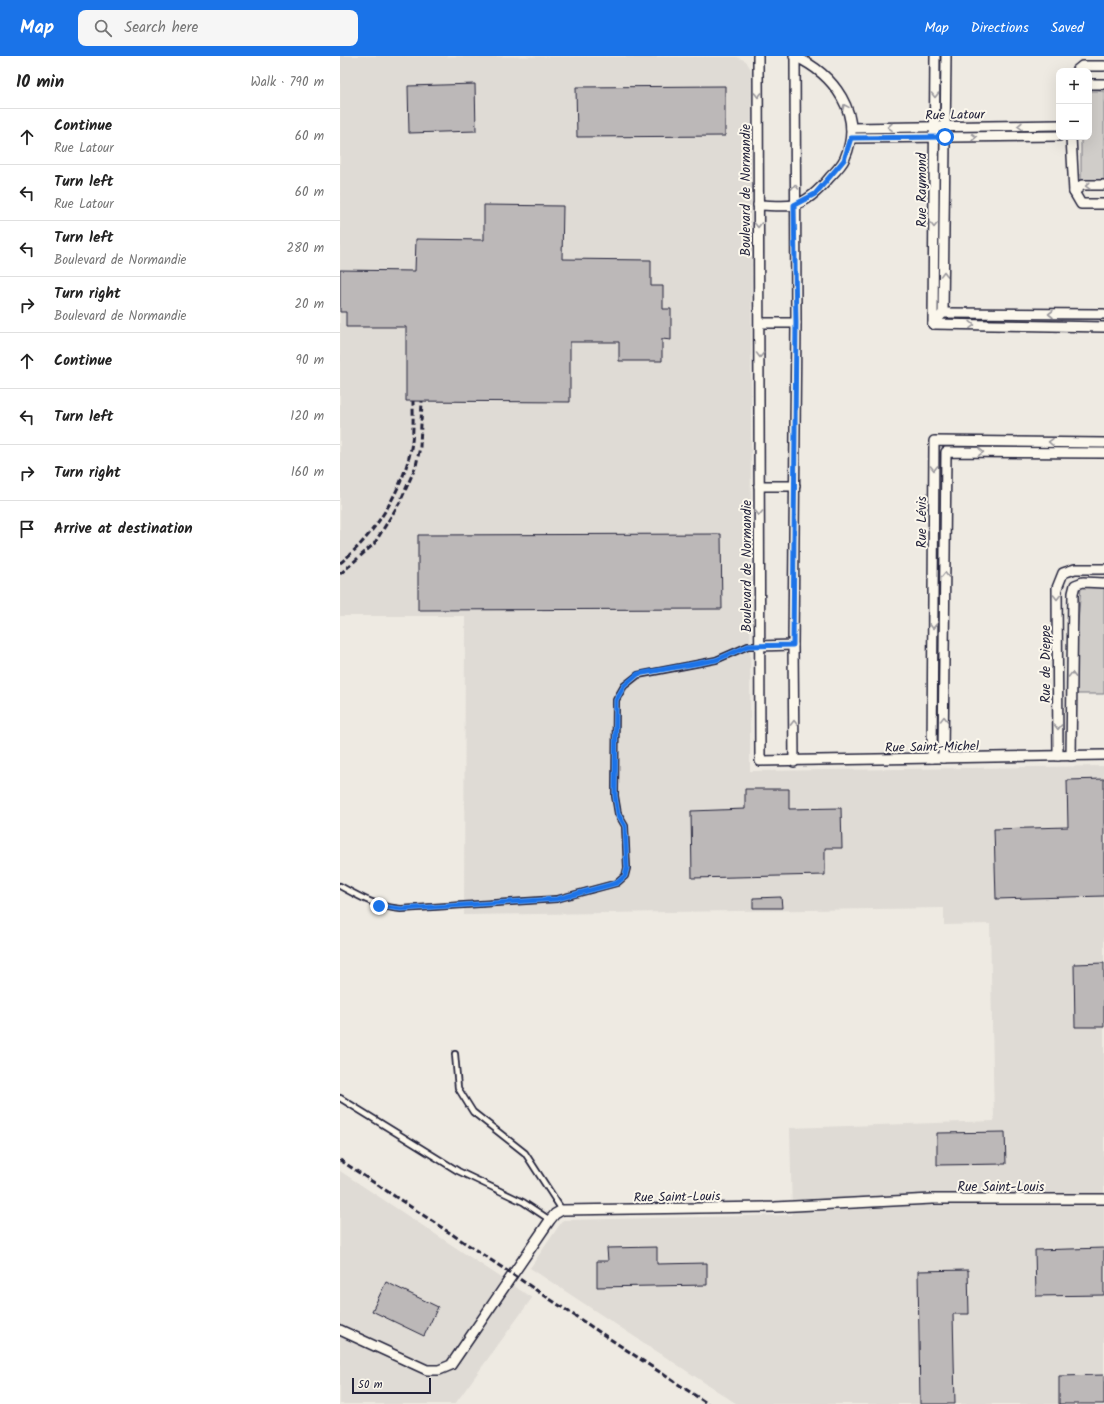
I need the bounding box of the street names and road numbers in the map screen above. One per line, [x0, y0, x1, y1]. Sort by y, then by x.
street label: Rue Latour [925, 104, 986, 127]
street label: Boulevard de Normandie [736, 124, 757, 256]
street label: Rue Raymond [912, 152, 933, 227]
street label: Rue Lévis [912, 496, 933, 548]
street label: Boulevard de Normandie [737, 500, 758, 632]
street label: Rue de Dieppe [1036, 625, 1057, 703]
street label: Rue Saint-Michel [885, 736, 979, 759]
street label: Rue Saint-Louis [958, 1177, 1045, 1198]
street label: Rue Saint-Louis [633, 1186, 721, 1209]

